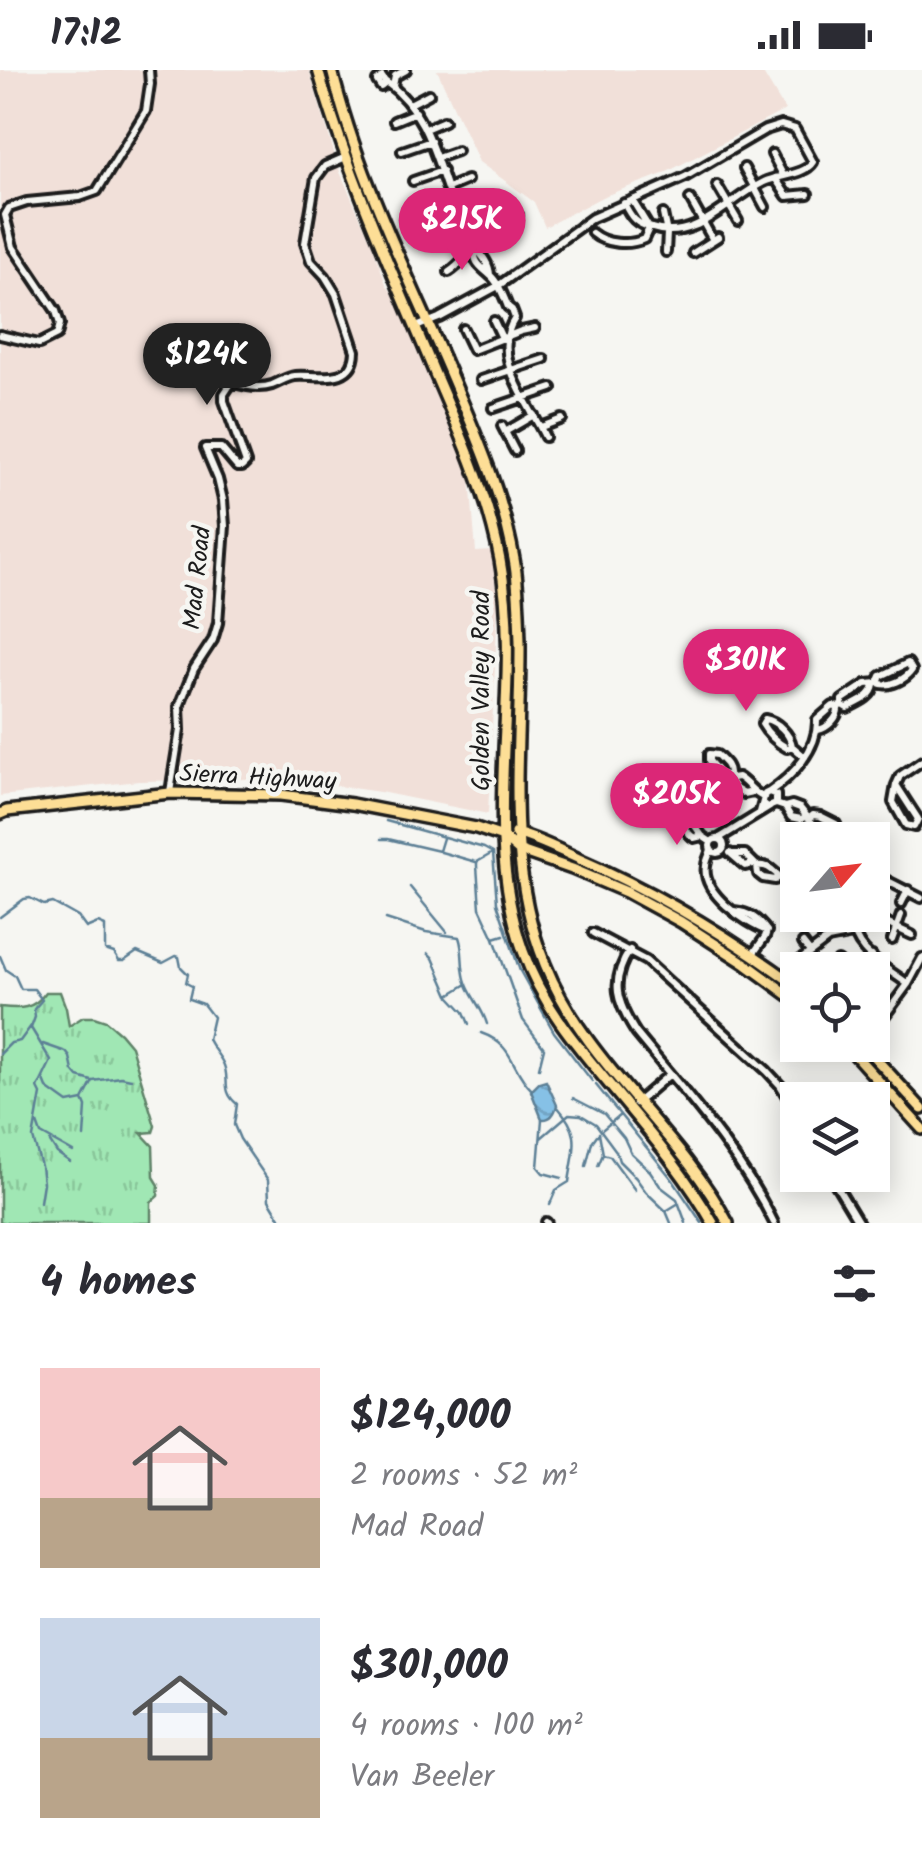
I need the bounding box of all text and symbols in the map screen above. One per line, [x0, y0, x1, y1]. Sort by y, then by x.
text: 17:12 [50, 5, 122, 65]
pin: $215K [392, 188, 532, 273]
text: $215K [421, 195, 503, 246]
pin: $124K [137, 323, 277, 408]
text: $124K [165, 330, 249, 381]
street label: Mad Road [173, 523, 223, 632]
street label: Golden Valley Road [462, 589, 502, 791]
pin: $301K [676, 629, 816, 714]
text: $301K [705, 636, 787, 687]
street label: Sierra Highway [179, 754, 338, 802]
pin: $205K [607, 763, 747, 848]
text: $205K [632, 770, 722, 821]
north arrow [780, 822, 890, 932]
map controls [780, 822, 890, 1192]
button: locate [780, 952, 890, 1062]
button: layers [780, 1082, 890, 1192]
text: 4 homes [40, 1250, 196, 1317]
icon: filters [827, 1256, 882, 1311]
text: $124,000 [350, 1384, 511, 1451]
icon: home [120, 1408, 240, 1528]
text: 2 rooms · 52 m² [350, 1451, 577, 1502]
text: Mad Road [350, 1502, 483, 1553]
text: $301,000 [350, 1634, 508, 1701]
icon: home [120, 1658, 240, 1778]
text: 4 rooms · 100 m² [350, 1701, 583, 1752]
text: Van Beeler [350, 1752, 494, 1803]

